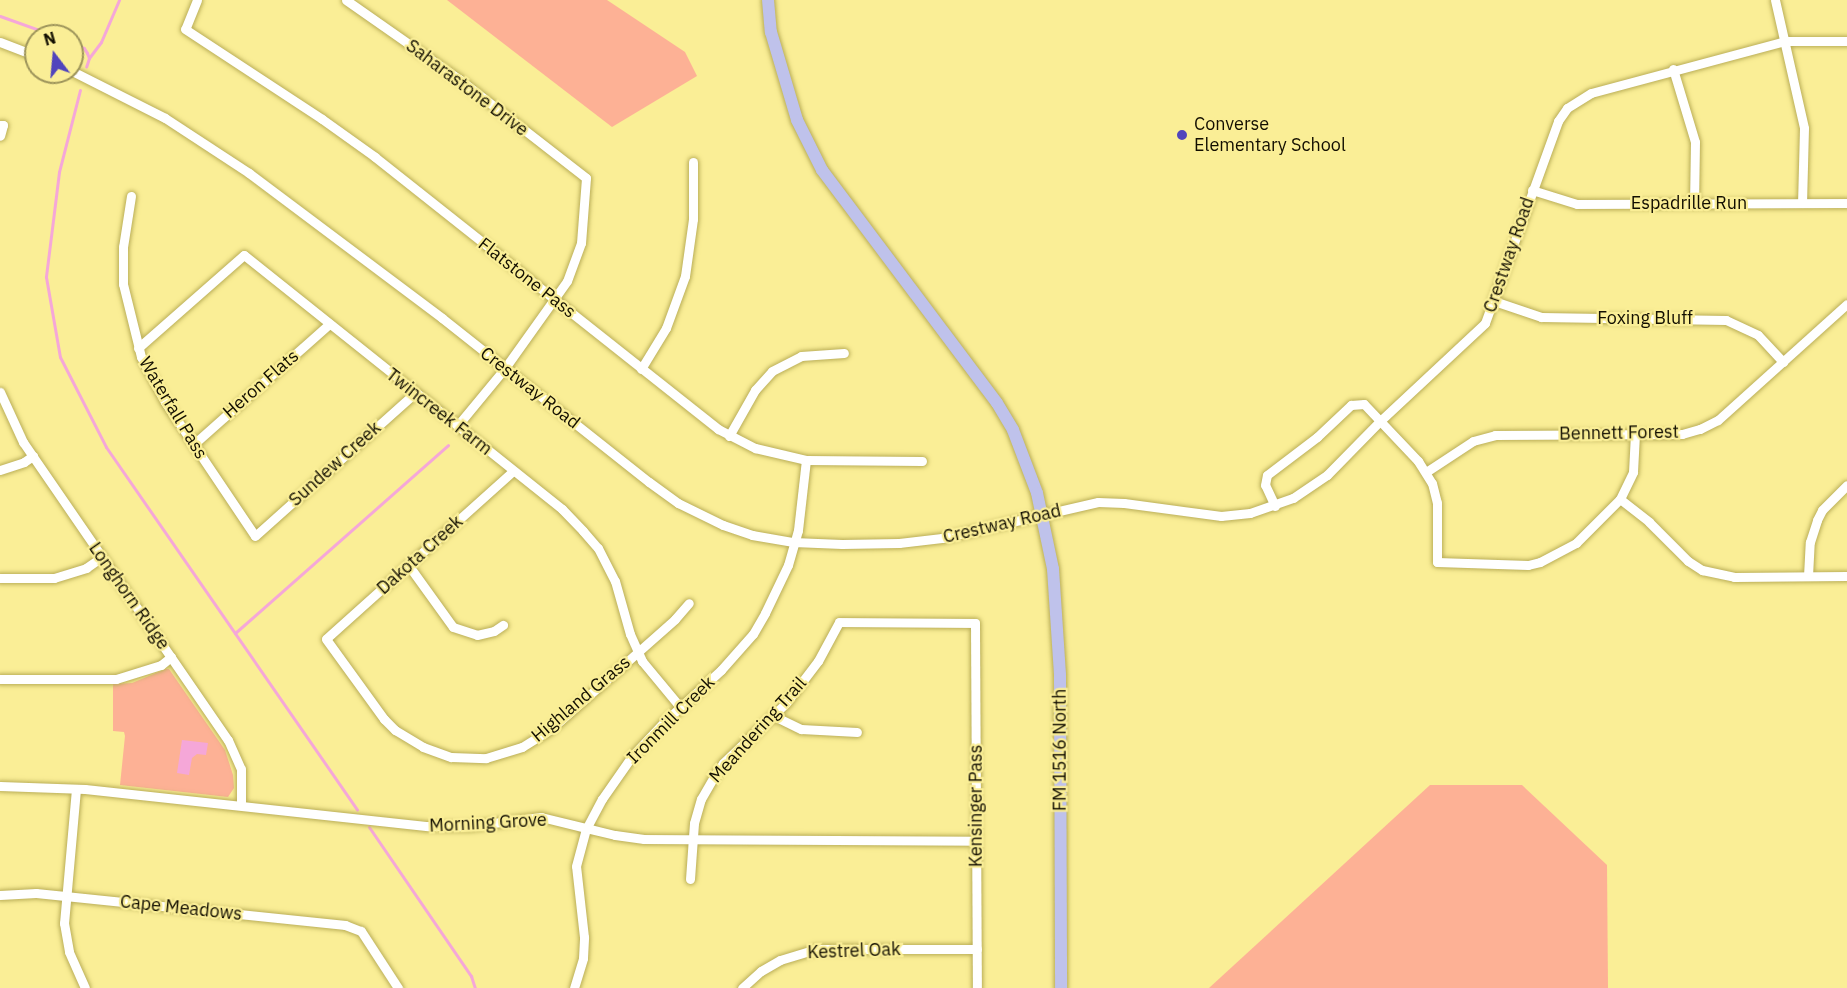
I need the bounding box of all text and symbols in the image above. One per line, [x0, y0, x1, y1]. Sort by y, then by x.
north arrow [24, 24, 84, 84]
text: N [41, 27, 58, 50]
street label: Saharastone Drive [402, 35, 532, 141]
place label: Converse Elementary School [1194, 114, 1346, 156]
marker: Converse Elementary School [1175, 128, 1189, 142]
street label: Espadrille Run [1631, 192, 1747, 214]
street label: Crestway Road [1479, 195, 1539, 315]
street label: Flatstone Pass [474, 233, 580, 323]
street label: Foxing Bluff [1597, 307, 1693, 329]
street label: Crestway Road [476, 342, 584, 434]
street label: Heron Flats [219, 345, 303, 423]
street label: Waterfall Pass [134, 353, 212, 463]
street label: Twincreek Farm [382, 364, 496, 460]
street label: Sundew Creek [285, 417, 385, 511]
street label: Bennett Forest [1559, 421, 1679, 445]
street label: Crestway Road [941, 500, 1063, 548]
street label: Dakota Creek [373, 511, 467, 599]
street label: Longhorn Ridge [84, 538, 174, 654]
street label: Highland Grass [527, 651, 635, 747]
street label: Ironmill Creek [623, 672, 719, 768]
street label: Meandering Trail [705, 673, 811, 787]
street label: FM 1516 North [1049, 689, 1071, 811]
street label: Kensinger Pass [965, 745, 987, 867]
street label: Morning Grove [429, 809, 547, 837]
street label: Cape Meadows [119, 891, 243, 925]
street label: Kestrel Oak [807, 939, 901, 963]

